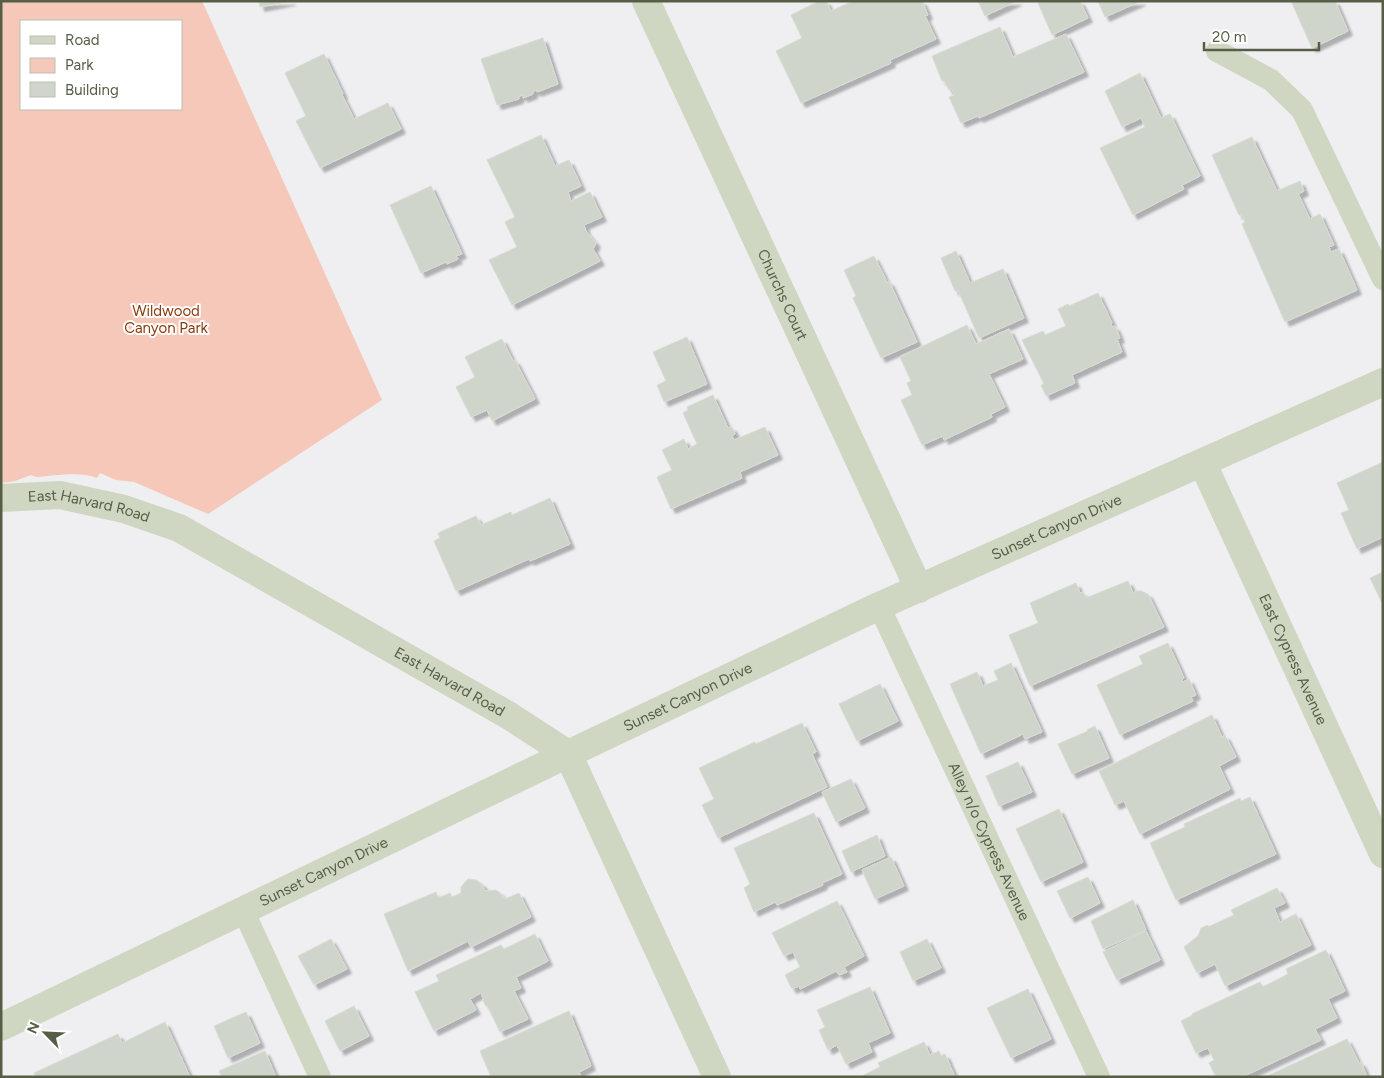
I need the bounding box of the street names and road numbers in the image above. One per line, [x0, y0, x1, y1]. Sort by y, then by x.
street label: Churchs Court [754, 246, 811, 344]
street label: East Harvard Road [27, 486, 152, 526]
street label: Sunset Canyon Drive [989, 490, 1124, 564]
street label: East Cypress Avenue [1255, 591, 1331, 728]
street label: East Harvard Road [391, 643, 508, 720]
street label: Sunset Canyon Drive [620, 659, 755, 735]
street label: Alley n/o Cypress Avenue [944, 760, 1034, 923]
street label: Sunset Canyon Drive [256, 833, 391, 910]

